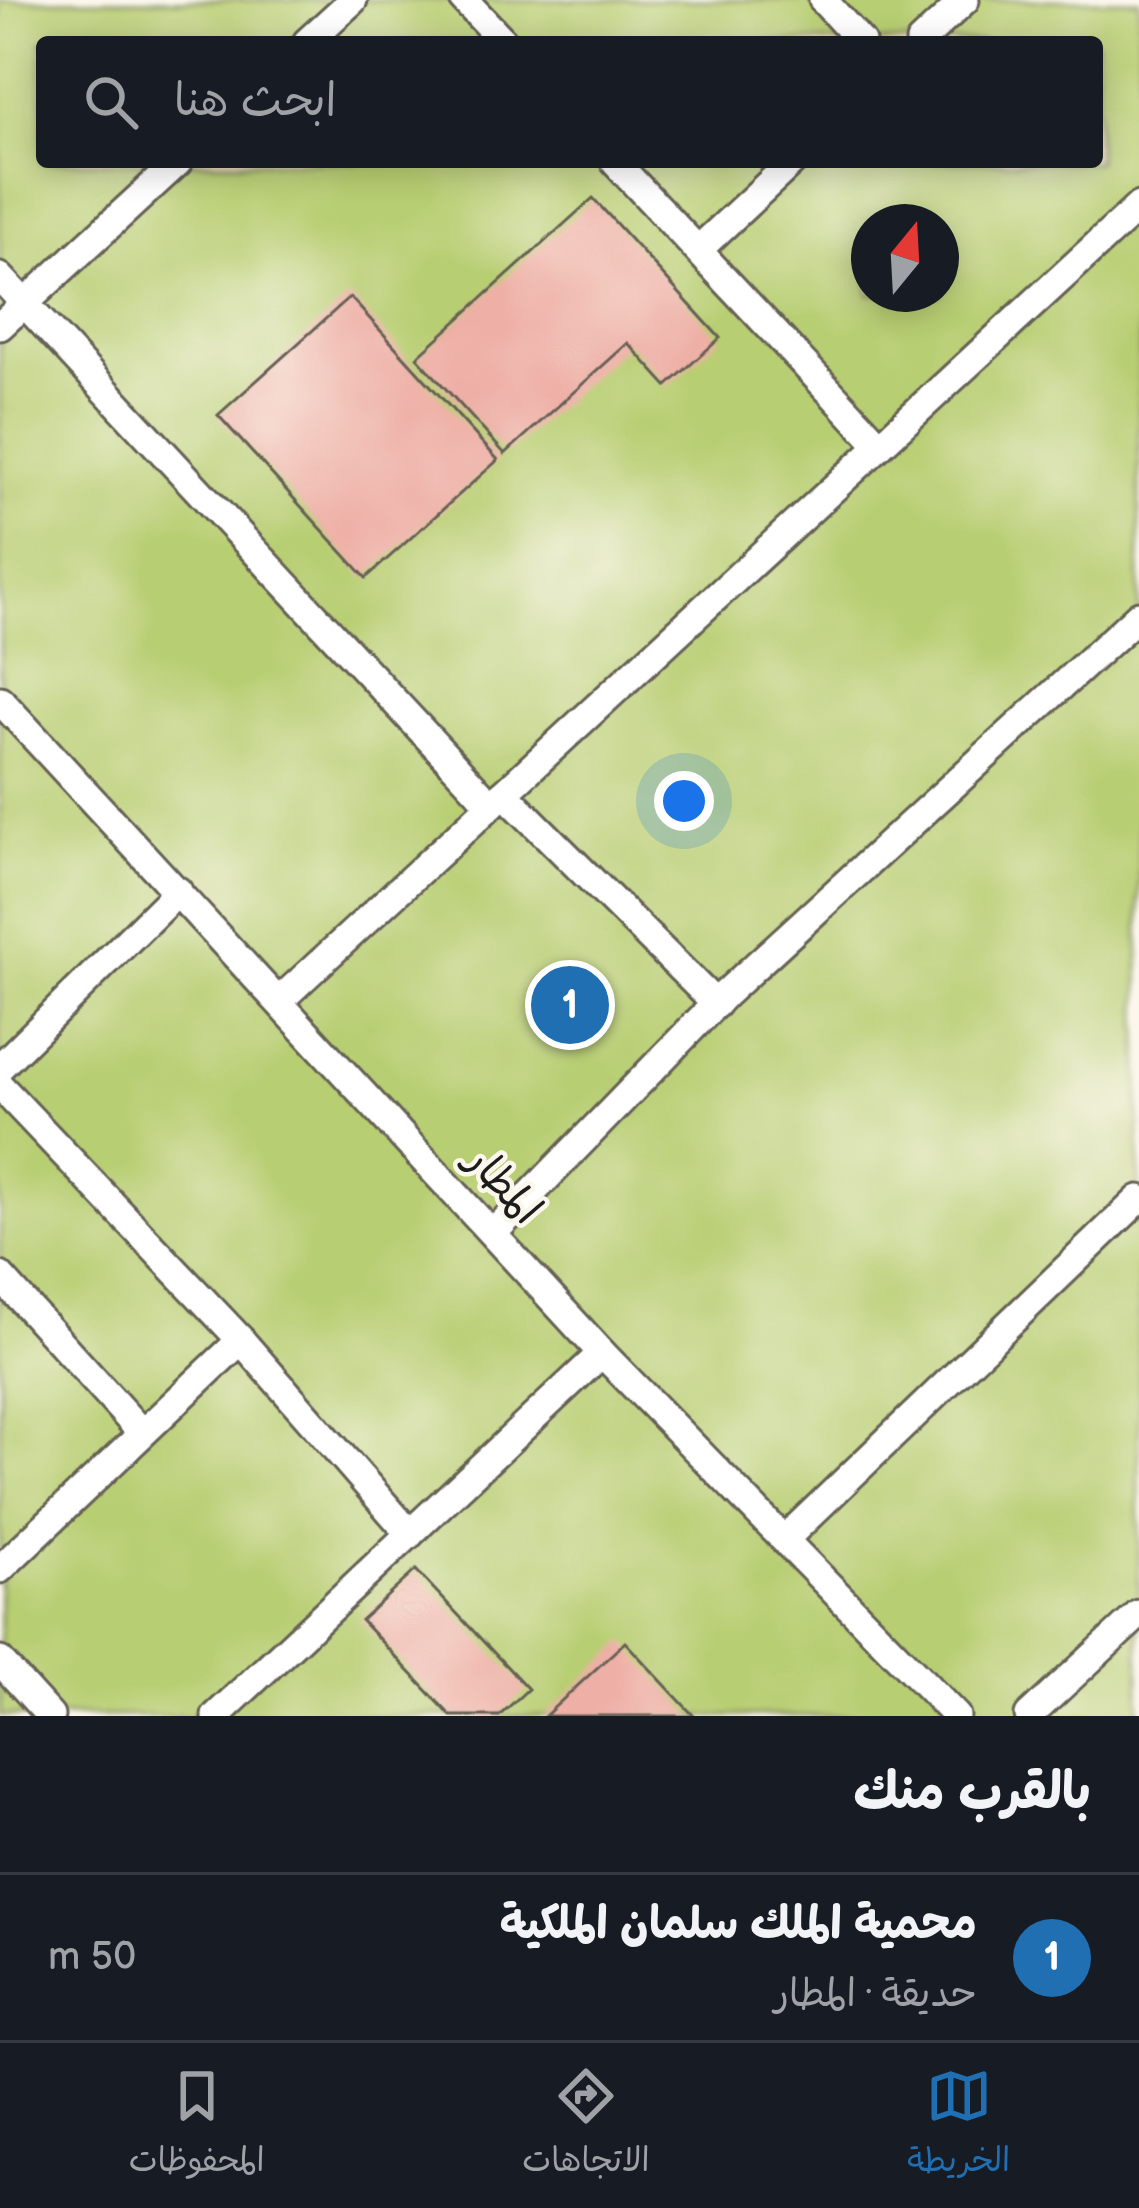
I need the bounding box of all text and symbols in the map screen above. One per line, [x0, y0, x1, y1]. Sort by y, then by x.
search box [36, 36, 1103, 168]
icon: search [78, 69, 144, 135]
text: ابحث هنا [174, 74, 337, 129]
north arrow [851, 204, 959, 312]
your location [654, 771, 714, 831]
pin: 1 [531, 960, 609, 1050]
street label: المطار [453, 1134, 552, 1235]
text: بالقرب منك [854, 1762, 1091, 1823]
text: محمية الملك سلمان الملكية [500, 1897, 977, 1952]
text: 50 m [48, 1934, 136, 1981]
text: 1 [1044, 1934, 1060, 1981]
text: حديقة · المطار [774, 1971, 977, 2018]
tab: المحفوظات [129, 2063, 265, 2189]
tab: الاتجاهات [522, 2063, 650, 2189]
tab: الخريطة [907, 2063, 1010, 2189]

